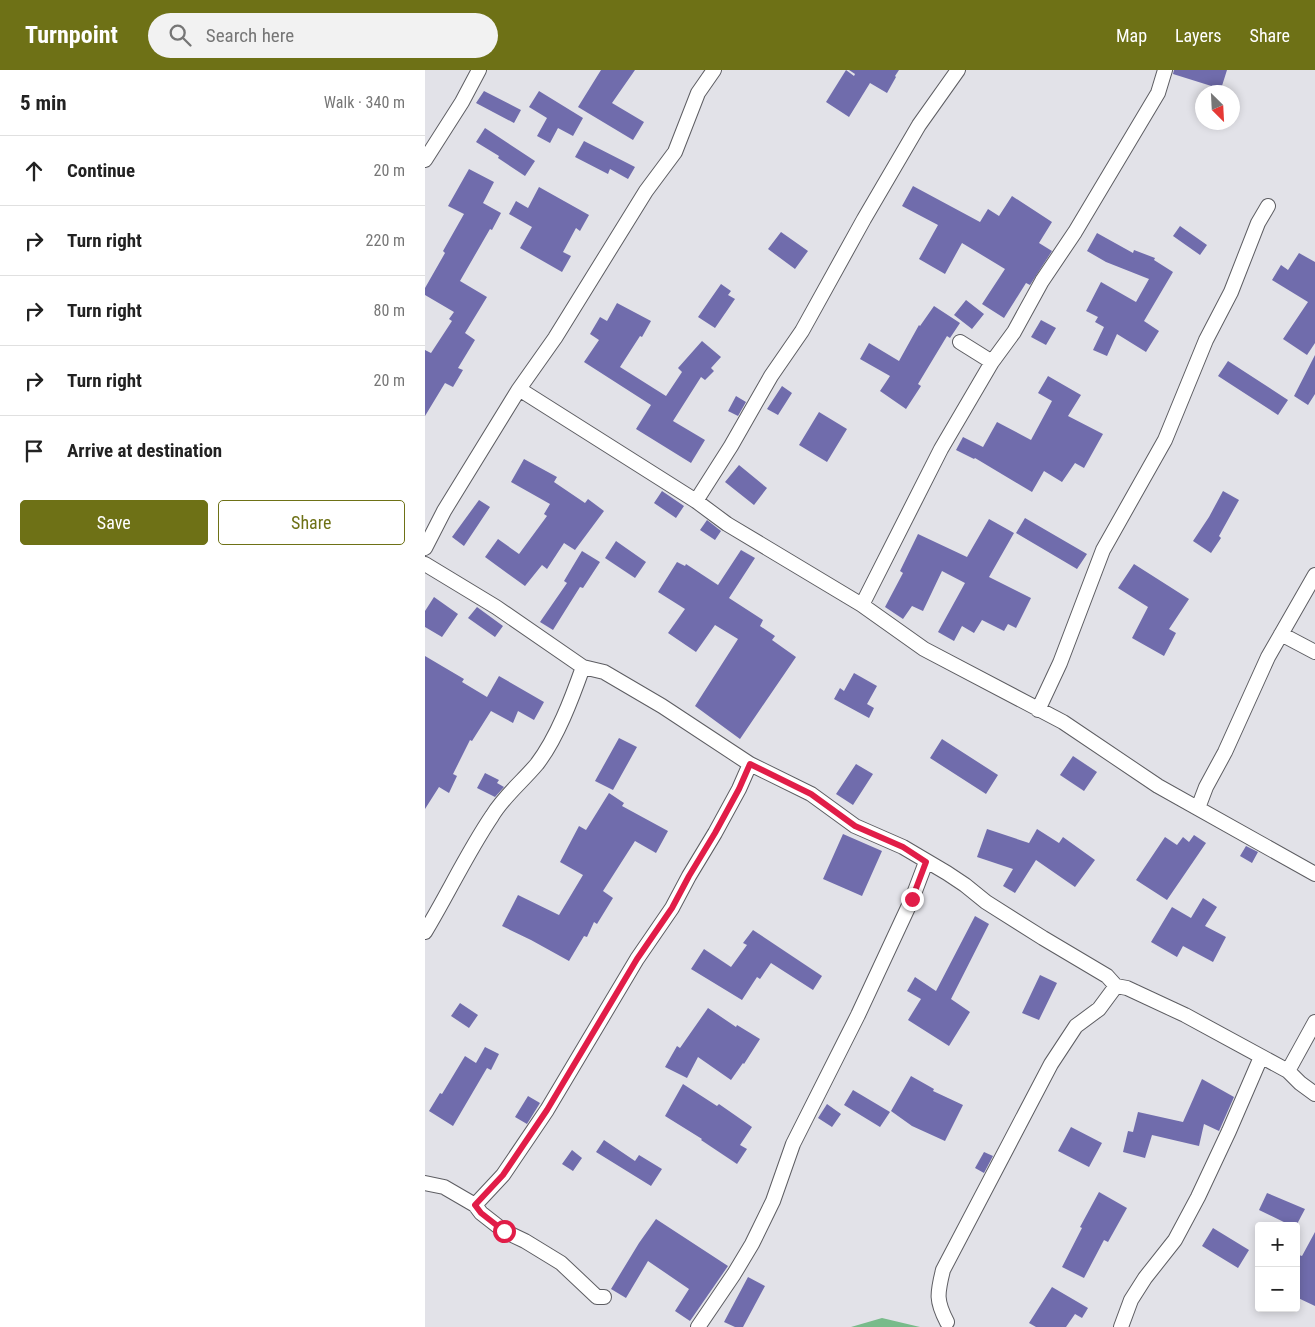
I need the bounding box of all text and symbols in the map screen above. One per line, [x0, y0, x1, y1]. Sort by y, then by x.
search box [148, 13, 498, 58]
text: Turnpoint [25, 21, 118, 49]
icon: search [166, 21, 194, 49]
text: Search here [206, 24, 294, 47]
text: Map [1116, 25, 1147, 46]
text: Layers [1175, 25, 1222, 46]
text: Share [1250, 25, 1290, 46]
north arrow [1195, 85, 1240, 130]
text: 5 min [20, 91, 67, 115]
text: Walk · 340 m [324, 93, 405, 112]
icon: ahead [20, 157, 48, 185]
text: Continue [67, 159, 135, 182]
text: 20 m [373, 161, 405, 180]
icon: right [20, 227, 48, 255]
text: Turn right [67, 229, 142, 252]
text: 220 m [366, 231, 405, 250]
icon: right [20, 297, 48, 325]
text: Turn right [67, 299, 142, 322]
text: 80 m [373, 301, 405, 320]
icon: right [20, 367, 48, 395]
text: Turn right [67, 369, 142, 392]
text: 20 m [373, 371, 405, 390]
icon: arrive [20, 437, 48, 465]
text: Arrive at destination [67, 439, 222, 462]
button: Save [20, 500, 208, 545]
button: Share [218, 500, 405, 545]
route end [901, 888, 924, 911]
route start [493, 1220, 516, 1243]
map controls [1255, 1222, 1300, 1312]
button: + [1255, 1222, 1300, 1267]
button: − [1255, 1267, 1300, 1312]

